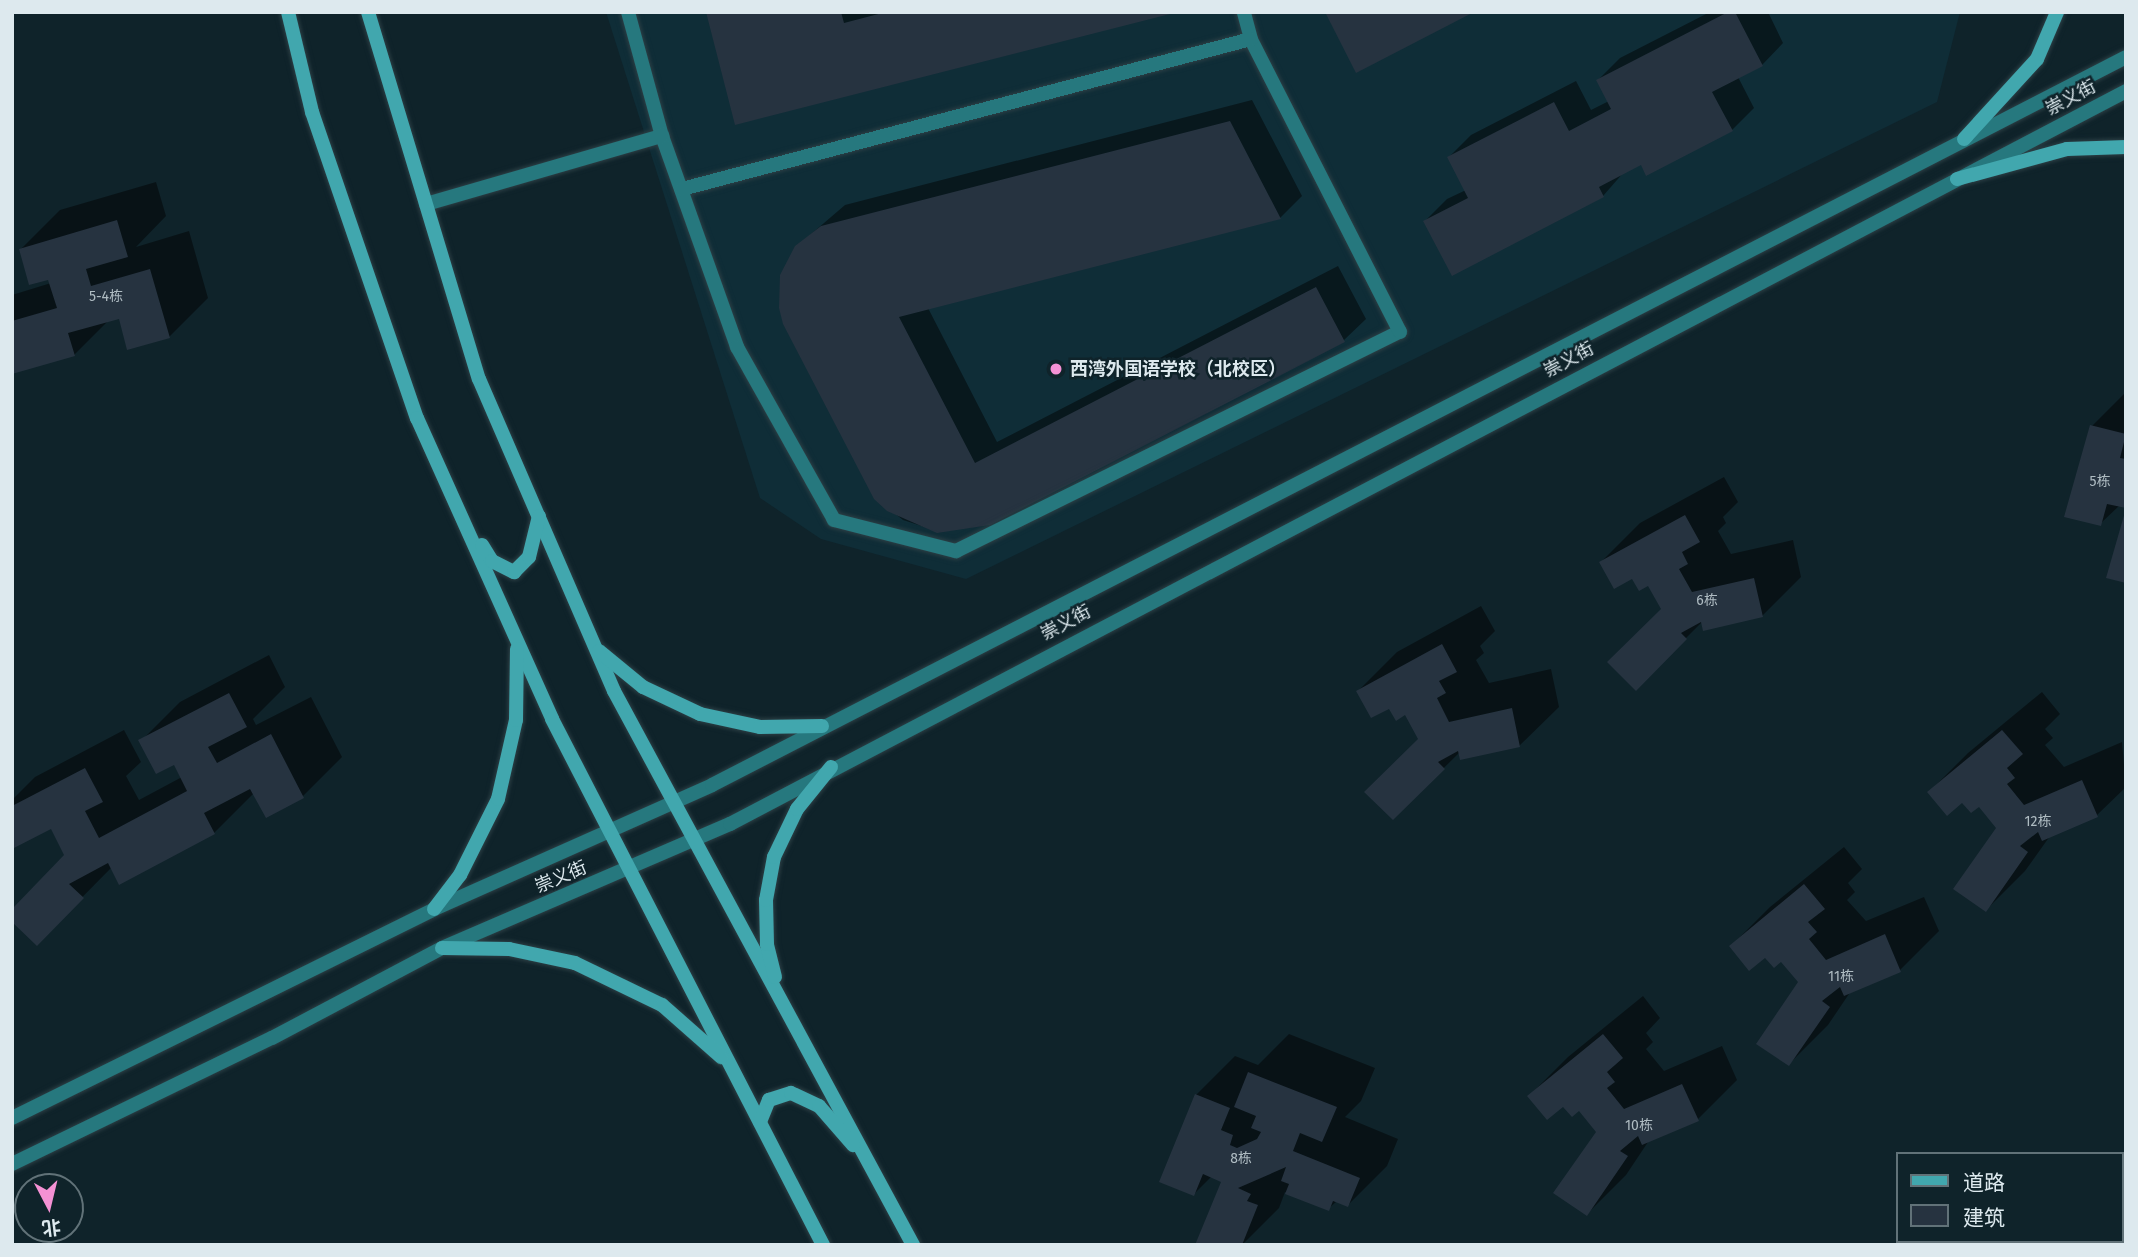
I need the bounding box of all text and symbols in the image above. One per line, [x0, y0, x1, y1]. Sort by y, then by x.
street label: 崇义街 [2042, 76, 2100, 120]
house number: 5-4栋 [89, 289, 123, 305]
street label: 崇义街 [1540, 338, 1598, 382]
place label: 西湾外国语学校（北校区） [1070, 358, 1286, 380]
marker: 西湾外国语学校（北校区） [1048, 361, 1064, 377]
house number: 5栋 [2089, 474, 2111, 490]
house number: 6栋 [1696, 593, 1718, 609]
street label: 崇义街 [1037, 601, 1095, 645]
house number: 12栋 [2025, 814, 2051, 830]
street label: 崇义街 [532, 857, 590, 897]
house number: 11栋 [1828, 969, 1854, 985]
house number: 10栋 [1625, 1118, 1653, 1134]
house number: 8栋 [1230, 1151, 1252, 1167]
legend [1896, 1152, 2124, 1243]
text: 道路 [1963, 1170, 2005, 1196]
north arrow [14, 1173, 84, 1243]
text: 建筑 [1963, 1205, 2005, 1231]
text: 北 [41, 1215, 62, 1240]

